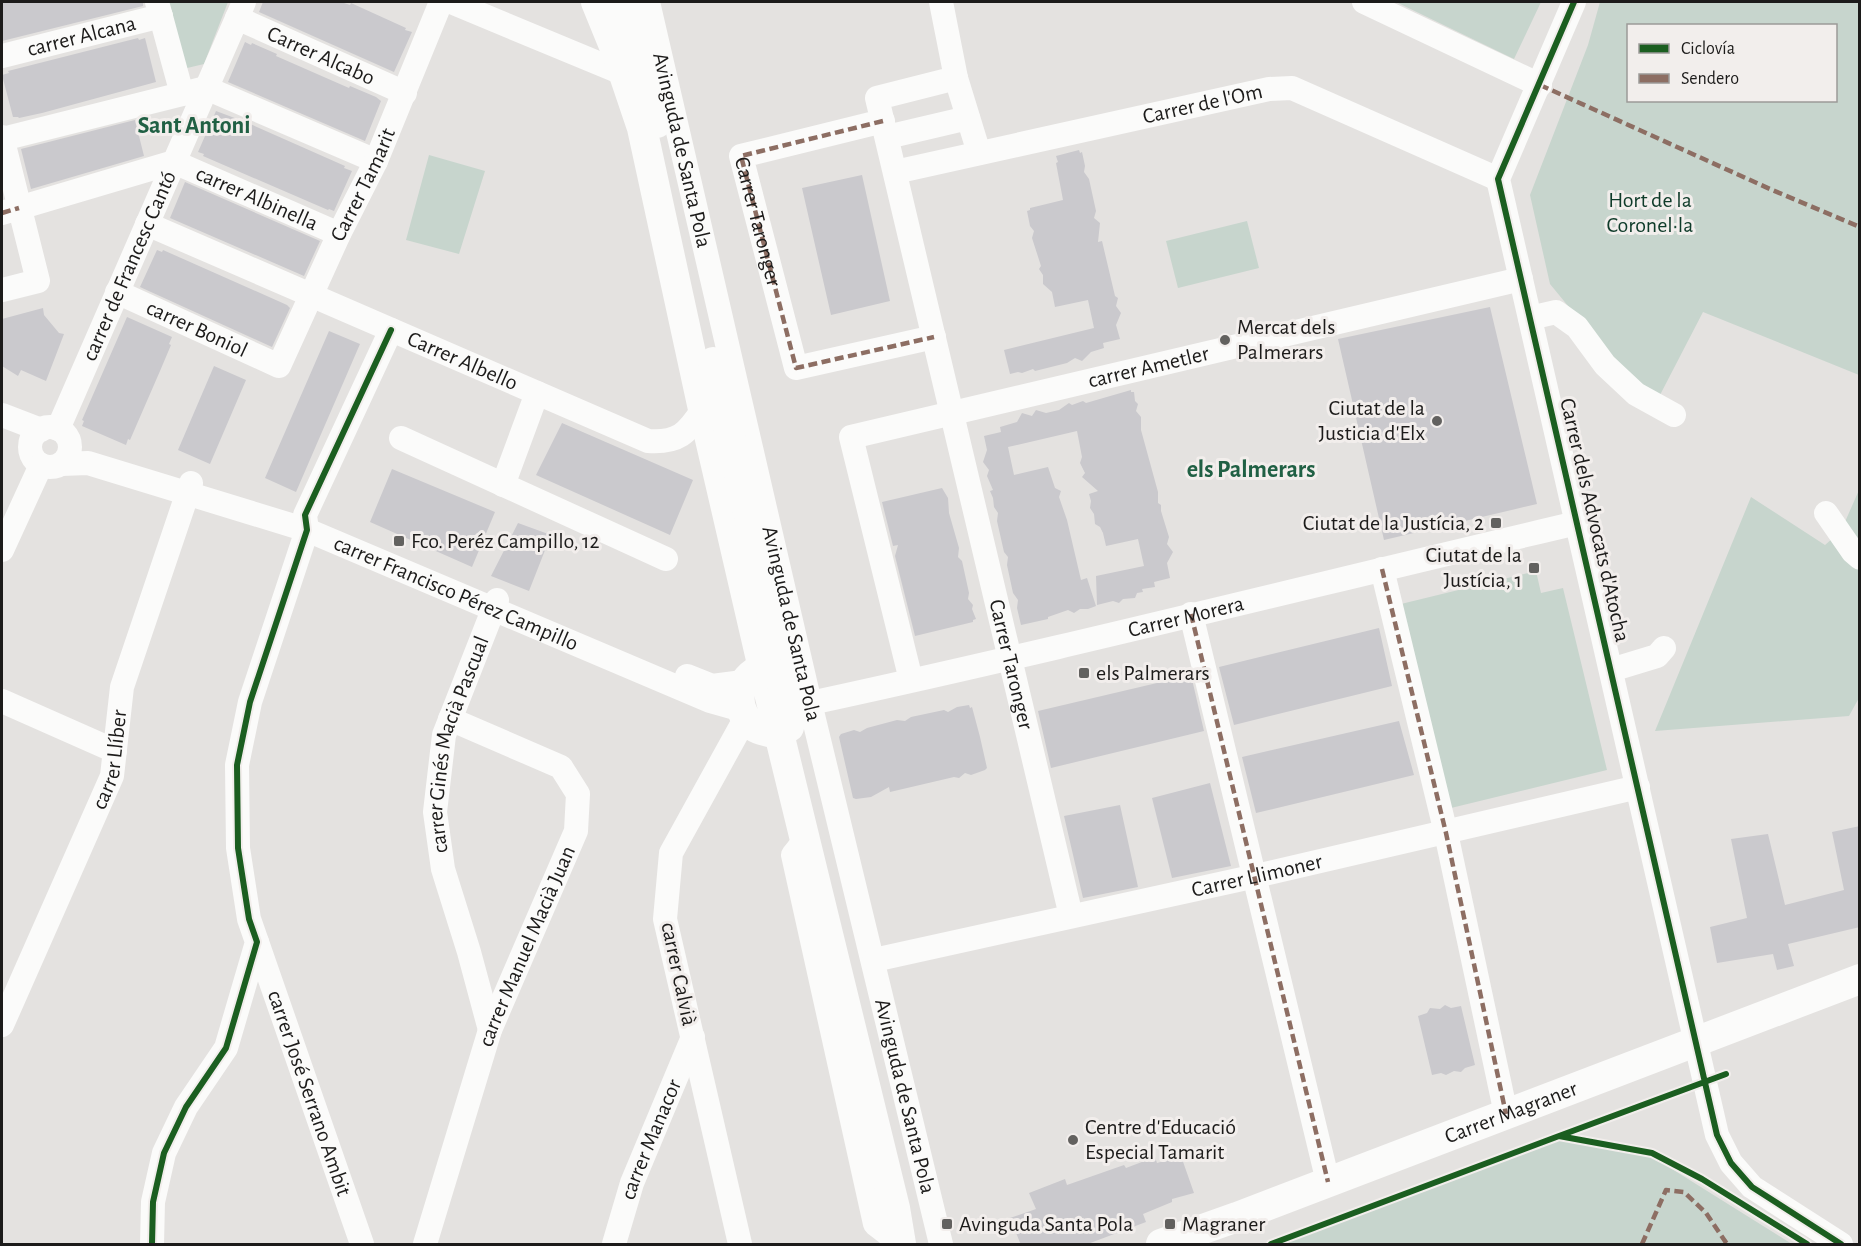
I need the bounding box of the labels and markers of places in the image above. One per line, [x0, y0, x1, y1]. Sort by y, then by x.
place label: Mercat dels Palmerars [1237, 316, 1335, 363]
marker: Mercat dels Palmerars [1218, 333, 1232, 347]
place label: Ciutat de la Justicia d'Elx [1318, 397, 1425, 444]
marker: Ciutat de la Justicia d'Elx [1430, 414, 1444, 428]
place label: Ciutat de la Justícia, 2 [1303, 512, 1484, 534]
marker: Ciutat de la Justícia, 2 [1489, 516, 1503, 530]
place label: Fco. Peréz Campillo, 12 [411, 530, 600, 552]
marker: Fco. Peréz Campillo, 12 [392, 534, 406, 548]
place label: Ciutat de la Justícia, 1 [1425, 544, 1522, 591]
marker: Ciutat de la Justícia, 1 [1527, 561, 1541, 575]
place label: els Palmerars [1096, 662, 1210, 684]
marker: els Palmerars [1077, 666, 1091, 680]
place label: Centre d'Educació Especial Tamarit [1085, 1116, 1236, 1163]
marker: Centre d'Educació Especial Tamarit [1066, 1133, 1080, 1147]
place label: Avinguda Santa Pola [959, 1213, 1133, 1235]
place label: Magraner [1182, 1213, 1265, 1235]
marker: Avinguda Santa Pola [940, 1217, 954, 1231]
marker: Magraner [1163, 1217, 1177, 1231]

